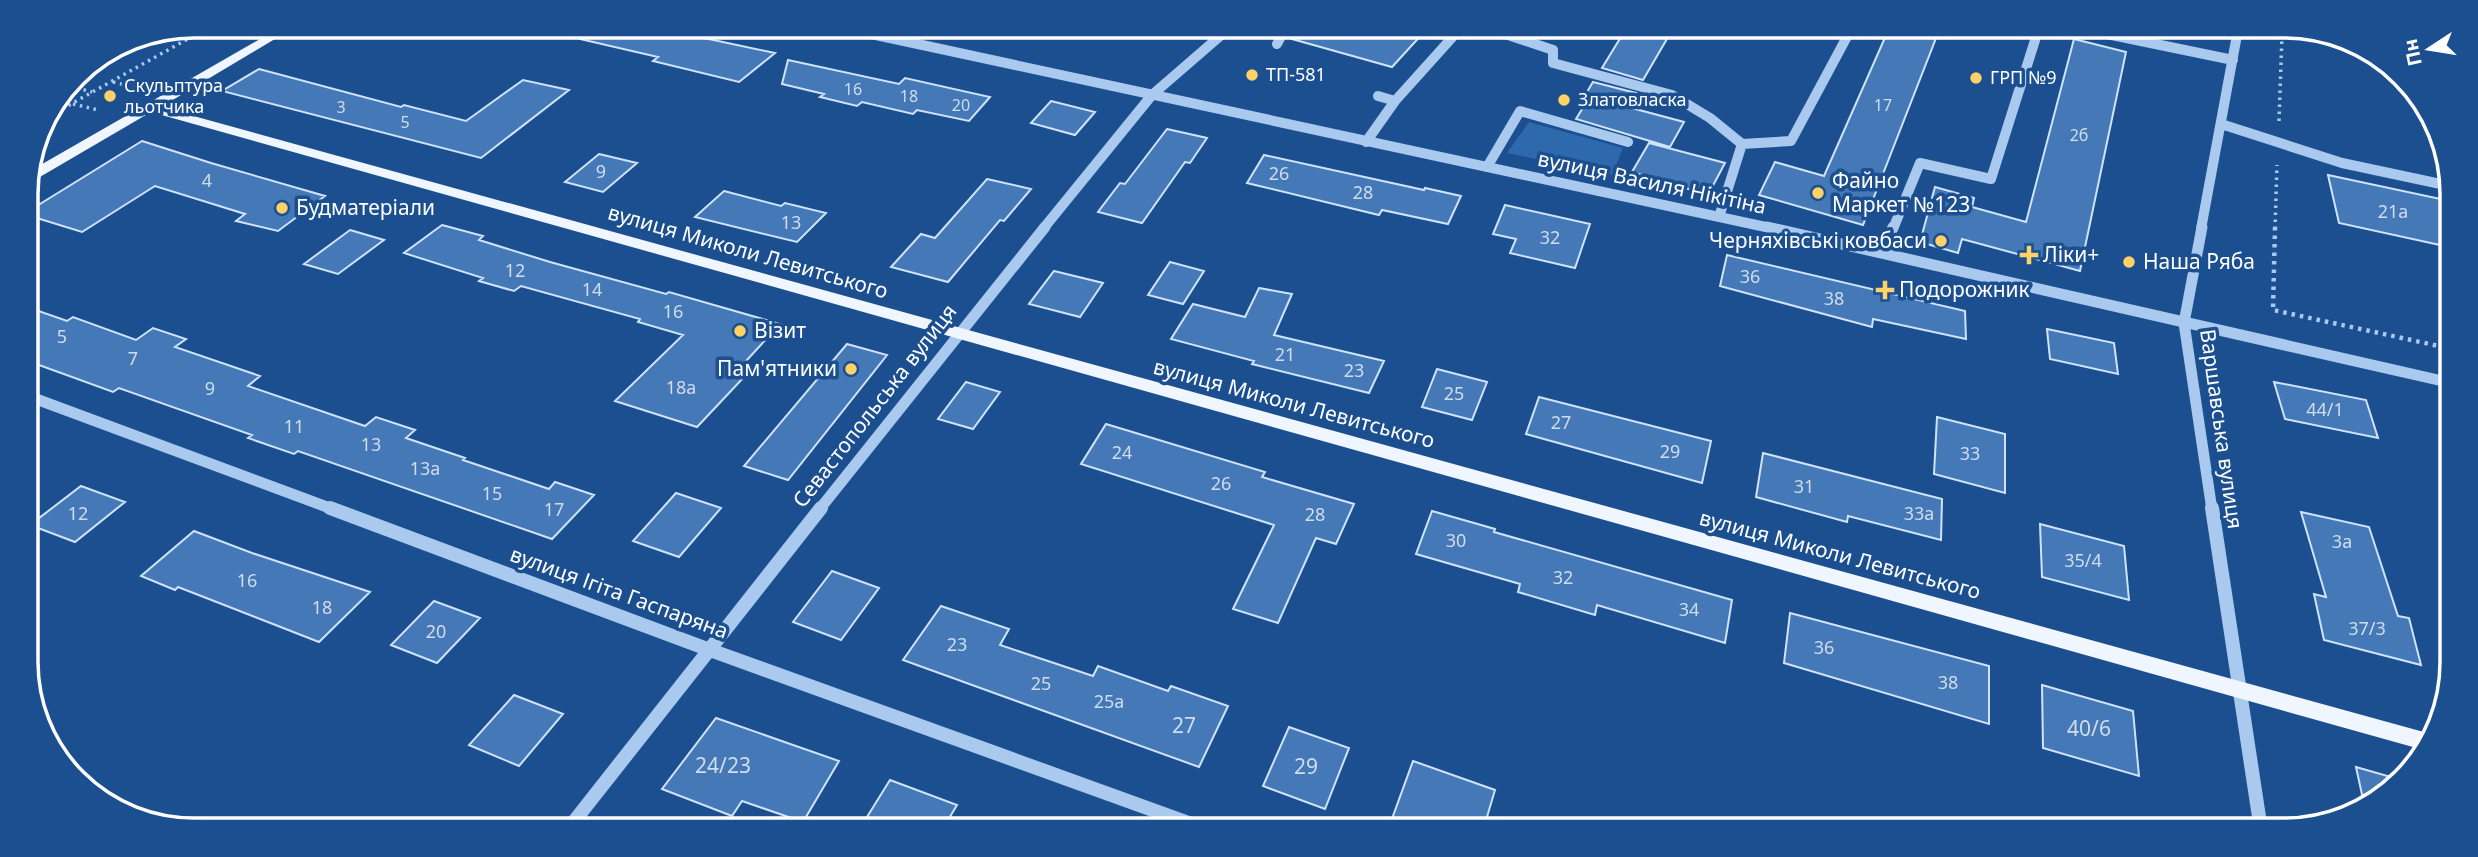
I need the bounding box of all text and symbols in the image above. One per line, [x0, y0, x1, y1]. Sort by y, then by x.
north arrow [2394, 14, 2464, 84]
text: Пн [2397, 37, 2428, 68]
place label: ТП-581 [1266, 62, 1326, 86]
place label: ГРП №9 [1990, 65, 2057, 89]
marker: ТП-581 [1244, 67, 1260, 83]
marker: ГРП №9 [1968, 70, 1984, 86]
place label: Скульптура льотчика [124, 73, 223, 118]
house number: 16 [844, 78, 862, 100]
house number: 18 [900, 85, 918, 107]
place label: Златовласка [1578, 87, 1686, 111]
marker: Скульптура льотчика [102, 88, 118, 104]
marker: Златовласка [1556, 92, 1572, 108]
house number: 20 [952, 94, 970, 116]
house number: 17 [1874, 94, 1892, 116]
house number: 3 [336, 96, 346, 118]
house number: 5 [400, 111, 410, 133]
house number: 2б [2070, 124, 2088, 146]
street label: вулиця Василя Нікітіна [1535, 144, 1769, 220]
house number: 9 [596, 159, 606, 183]
house number: 26 [1269, 161, 1289, 185]
place label: Файно Маркет №123 [1832, 166, 1970, 218]
house number: 4 [202, 168, 212, 192]
house number: 28 [1353, 180, 1373, 204]
marker: Файно Маркет №123 [1810, 185, 1826, 201]
place label: Будматеріали [296, 193, 435, 221]
street label: вулиця Миколи Левитського [605, 198, 892, 305]
house number: 21а [2378, 199, 2408, 223]
marker: Будматеріали [274, 200, 290, 216]
house number: 13 [781, 210, 801, 234]
house number: 32 [1540, 225, 1560, 249]
place label: Черняхівські ковбаси [1709, 226, 1927, 254]
marker: Черняхівські ковбаси [1933, 233, 1949, 249]
place label: Ліки+ [2043, 240, 2099, 268]
marker: Ліки+ [2021, 247, 2037, 263]
place label: Наша Ряба [2143, 247, 2255, 275]
marker: Наша Ряба [2121, 254, 2137, 270]
house number: 12 [505, 258, 525, 282]
house number: 36 [1740, 264, 1760, 288]
place label: Подорожник [1899, 275, 2030, 303]
house number: 14 [582, 277, 602, 301]
marker: Подорожник [1877, 282, 1893, 298]
house number: 38 [1824, 286, 1844, 310]
street label: Севастопольська вулиця [786, 298, 963, 513]
house number: 16 [663, 299, 683, 323]
place label: Візит [754, 316, 806, 344]
marker: Візит [732, 323, 748, 339]
house number: 5 [57, 324, 67, 348]
street label: Варшавська вулиця [2194, 327, 2250, 531]
house number: 21 [1275, 342, 1295, 366]
house number: 7 [128, 346, 138, 370]
street label: вулиця Миколи Левитського [1150, 352, 1438, 454]
place label: Пам'ятники [717, 354, 837, 382]
house number: 23 [1344, 358, 1364, 382]
marker: Пам'ятники [843, 361, 859, 377]
house number: 18а [666, 375, 696, 399]
house number: 9 [205, 376, 215, 400]
house number: 25 [1444, 381, 1464, 405]
house number: 44/1 [2306, 397, 2344, 421]
house number: 27 [1551, 410, 1571, 434]
house number: 11 [284, 414, 304, 438]
house number: 13 [361, 432, 381, 456]
house number: 29 [1660, 439, 1680, 463]
house number: 24 [1112, 440, 1132, 464]
house number: 33 [1960, 441, 1980, 465]
house number: 13а [410, 456, 440, 480]
house number: 26 [1211, 471, 1231, 495]
house number: 31 [1794, 474, 1814, 498]
house number: 15 [482, 481, 502, 505]
house number: 17 [544, 497, 564, 521]
house number: 12 [68, 501, 88, 525]
house number: 33а [1904, 501, 1934, 525]
house number: 28 [1305, 502, 1325, 526]
street label: вулиця Миколи Левитського [1696, 503, 1984, 605]
house number: 30 [1446, 528, 1466, 552]
house number: 3а [2332, 529, 2352, 553]
street label: вулиця Ігіта Гаспаряна [506, 540, 732, 645]
house number: 35/4 [2064, 548, 2102, 572]
house number: 32 [1553, 565, 1573, 589]
house number: 16 [237, 568, 257, 592]
house number: 18 [312, 595, 332, 619]
house number: 34 [1679, 597, 1699, 621]
house number: 37/3 [2348, 616, 2386, 640]
house number: 20 [426, 619, 446, 643]
house number: 23 [947, 632, 967, 656]
house number: 36 [1814, 635, 1834, 659]
house number: 38 [1938, 670, 1958, 694]
house number: 25 [1031, 671, 1051, 695]
house number: 25а [1094, 689, 1124, 713]
house number: 27 [1172, 711, 1196, 739]
house number: 40/6 [2067, 714, 2111, 742]
house number: 24/23 [695, 751, 751, 779]
house number: 29 [1294, 752, 1318, 780]

